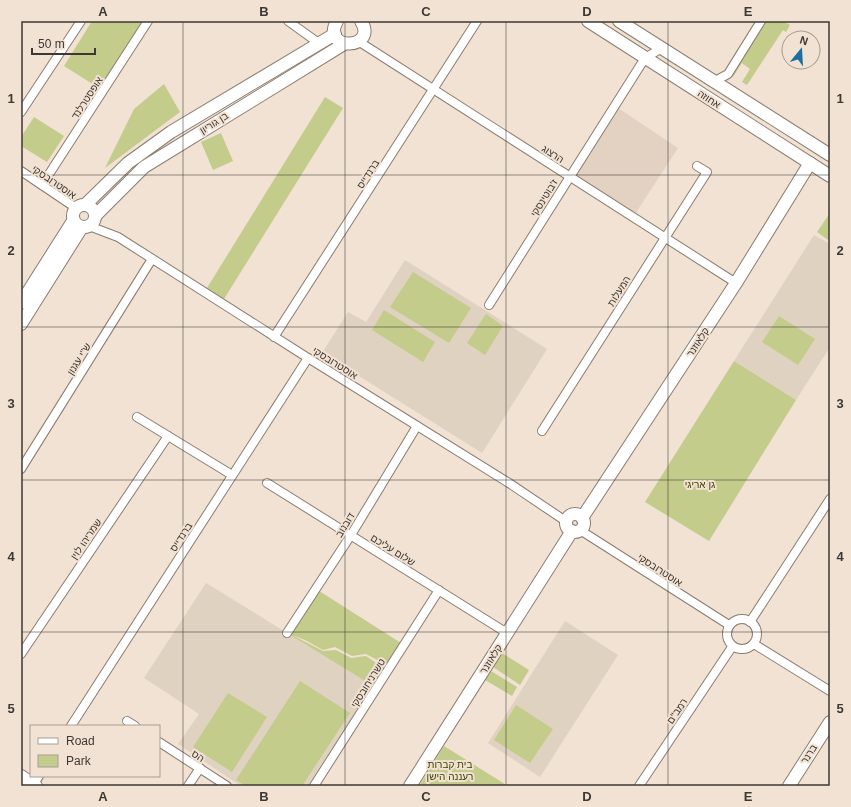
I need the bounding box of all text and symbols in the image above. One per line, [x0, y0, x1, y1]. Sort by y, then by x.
text: A [98, 4, 108, 19]
text: B [259, 4, 269, 19]
text: C [421, 4, 431, 19]
text: D [582, 4, 592, 19]
text: E [744, 4, 753, 19]
scale bar [32, 30, 95, 56]
north arrow [781, 30, 821, 70]
text: N [798, 34, 810, 47]
text: 50 m [38, 37, 65, 51]
street label: אופסטרלנד [69, 74, 105, 121]
street label: אחוזה [696, 88, 723, 111]
text: 1 [7, 91, 15, 106]
text: 1 [836, 91, 844, 106]
street label: בן גוריון [198, 110, 230, 136]
street label: הרצוג [540, 143, 566, 165]
street label: ברנדייס [355, 157, 381, 191]
street label: אוסטרובסקי [30, 163, 79, 201]
street label: ז'בוטינסקי [528, 177, 560, 219]
text: 2 [7, 243, 15, 258]
text: 2 [836, 243, 844, 258]
street label: המעלות [605, 274, 633, 308]
street label: קלאוזנר [685, 325, 712, 359]
street label: ש''י עגנון [65, 341, 93, 377]
street label: אוסטרובסקי [310, 345, 360, 382]
text: 3 [7, 396, 15, 411]
text: 3 [836, 396, 844, 411]
park label: גן אריגי [685, 479, 715, 490]
street label: דובנוב [333, 510, 357, 539]
street label: שמריהו לוין [68, 517, 104, 561]
street label: ברנדייס [168, 520, 194, 554]
street label: שלום עליכם [369, 532, 417, 568]
text: 4 [7, 549, 15, 564]
text: 4 [836, 549, 844, 564]
street label: אוסטרובסקי [636, 552, 685, 589]
street label: קלאוזנר [478, 642, 504, 676]
street label: טשרניחובסקי [349, 656, 387, 710]
street label: רמב"ם [665, 696, 689, 726]
text: 5 [7, 701, 15, 716]
text: 5 [836, 701, 844, 716]
legend [30, 725, 160, 777]
text: Road [66, 734, 95, 748]
street label: ברנר [799, 742, 819, 766]
street label: הס [190, 748, 206, 764]
text: Park [66, 754, 92, 768]
park label: בית קברות רעננה הישן [427, 759, 473, 782]
text: A [98, 789, 108, 804]
text: B [259, 789, 269, 804]
text: C [421, 789, 431, 804]
text: D [582, 789, 592, 804]
text: E [744, 789, 753, 804]

